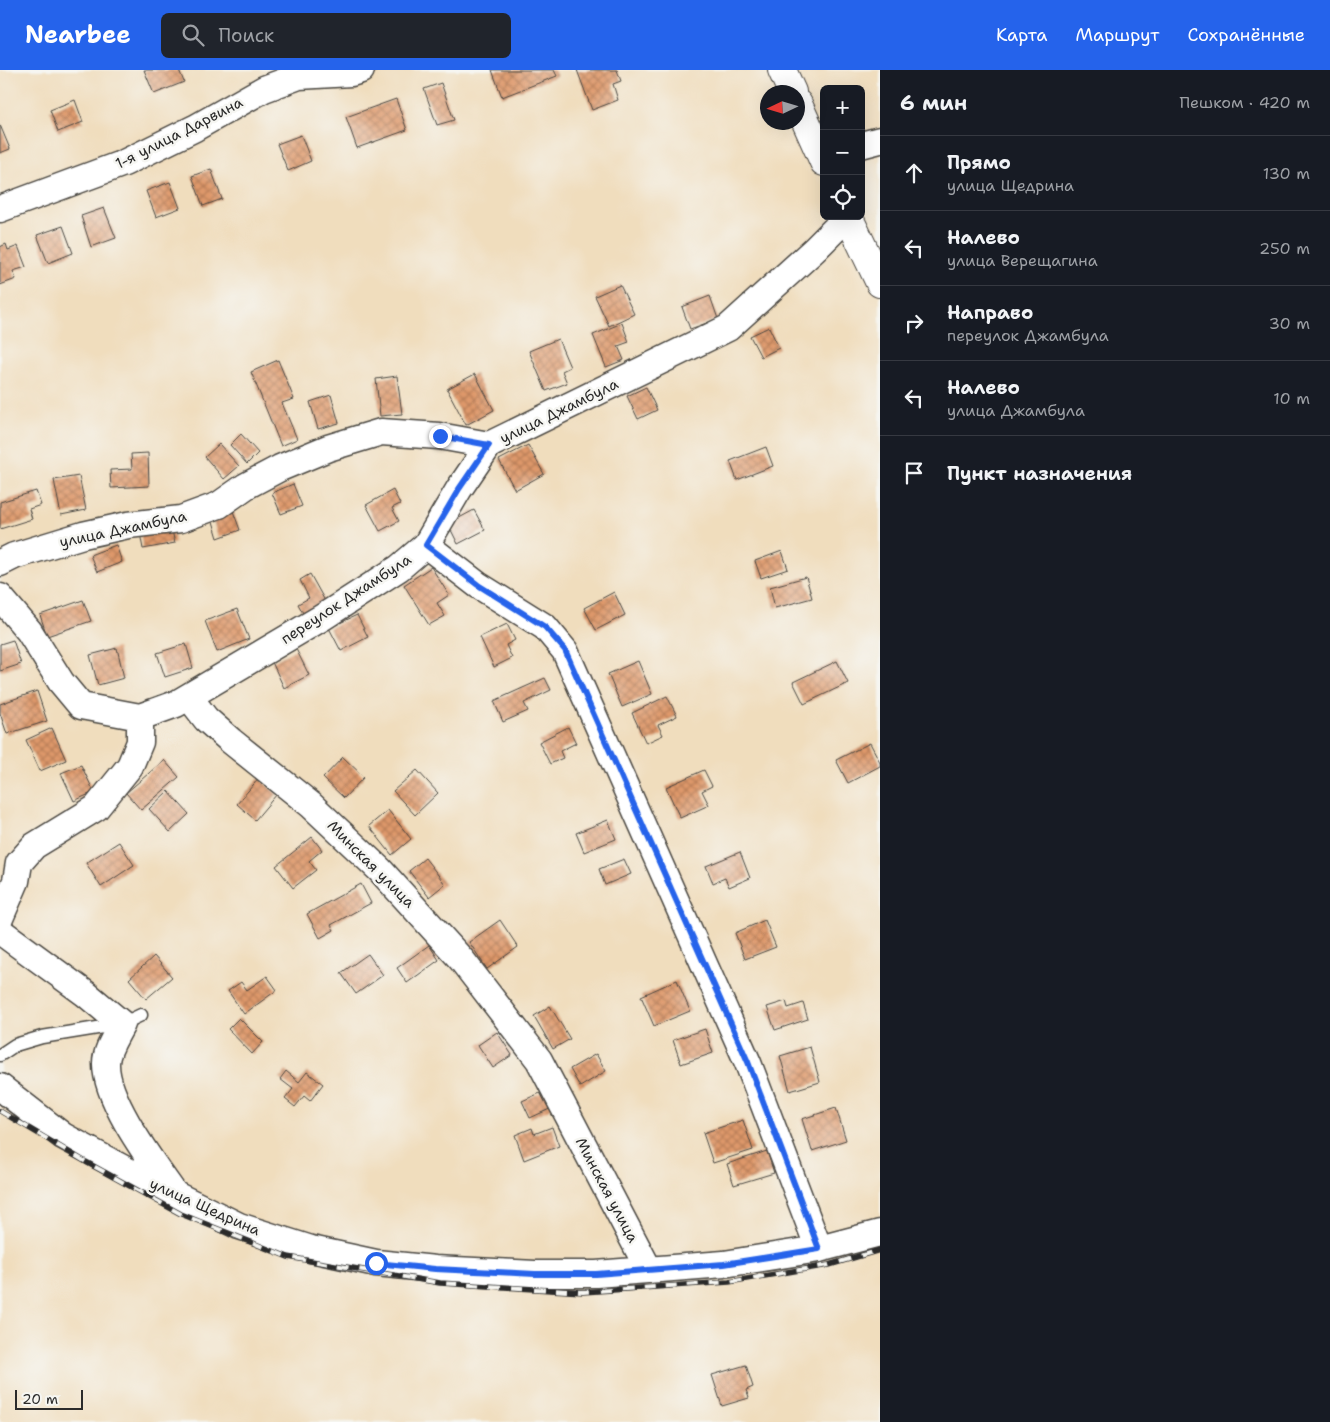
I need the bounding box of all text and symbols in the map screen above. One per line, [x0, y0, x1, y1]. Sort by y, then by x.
search box [161, 13, 511, 58]
text: Nearbee [25, 19, 131, 51]
icon: search [179, 21, 207, 49]
text: Поиск [219, 23, 274, 48]
text: Карта [996, 23, 1047, 47]
text: Маршрут [1075, 23, 1159, 47]
text: Сохранённые [1187, 23, 1305, 47]
north arrow [760, 85, 805, 130]
map controls [820, 85, 865, 220]
button: + [820, 85, 865, 130]
text: 6 мин [900, 89, 967, 117]
street label: 1-я улица Дарвина [112, 92, 247, 174]
text: Пешком · 420 m [1180, 92, 1310, 113]
button: − [820, 130, 865, 175]
text: Прямо [947, 150, 1011, 175]
icon: ahead [900, 159, 928, 187]
text: 130 m [1263, 163, 1310, 184]
button: locate [820, 175, 865, 220]
text: улица Щедрина [947, 175, 1074, 196]
text: Налево [947, 225, 1020, 250]
icon: left [900, 234, 928, 262]
text: 250 m [1259, 238, 1310, 259]
text: улица Верещагина [947, 250, 1098, 271]
text: Направо [947, 300, 1033, 325]
icon: right [900, 309, 928, 337]
text: 30 m [1269, 313, 1310, 334]
text: переулок Джамбула [947, 325, 1109, 346]
street label: улица Джамбула [497, 373, 622, 448]
text: Налево [947, 375, 1020, 400]
icon: left [900, 384, 928, 412]
text: 10 m [1273, 388, 1310, 409]
text: улица Джамбула [947, 400, 1085, 421]
route end [429, 425, 452, 448]
icon: arrive [900, 459, 928, 487]
text: Пункт назначения [947, 461, 1132, 486]
street label: улица Джамбула [58, 506, 189, 552]
street label: переулок Джамбула [277, 549, 416, 649]
street label: Минская улица [323, 816, 420, 913]
street label: Минская улица [571, 1134, 643, 1247]
street label: улица Щедрина [147, 1174, 264, 1241]
route start [365, 1252, 388, 1275]
scale bar [15, 1387, 82, 1410]
text: 20 m [22, 1390, 58, 1408]

